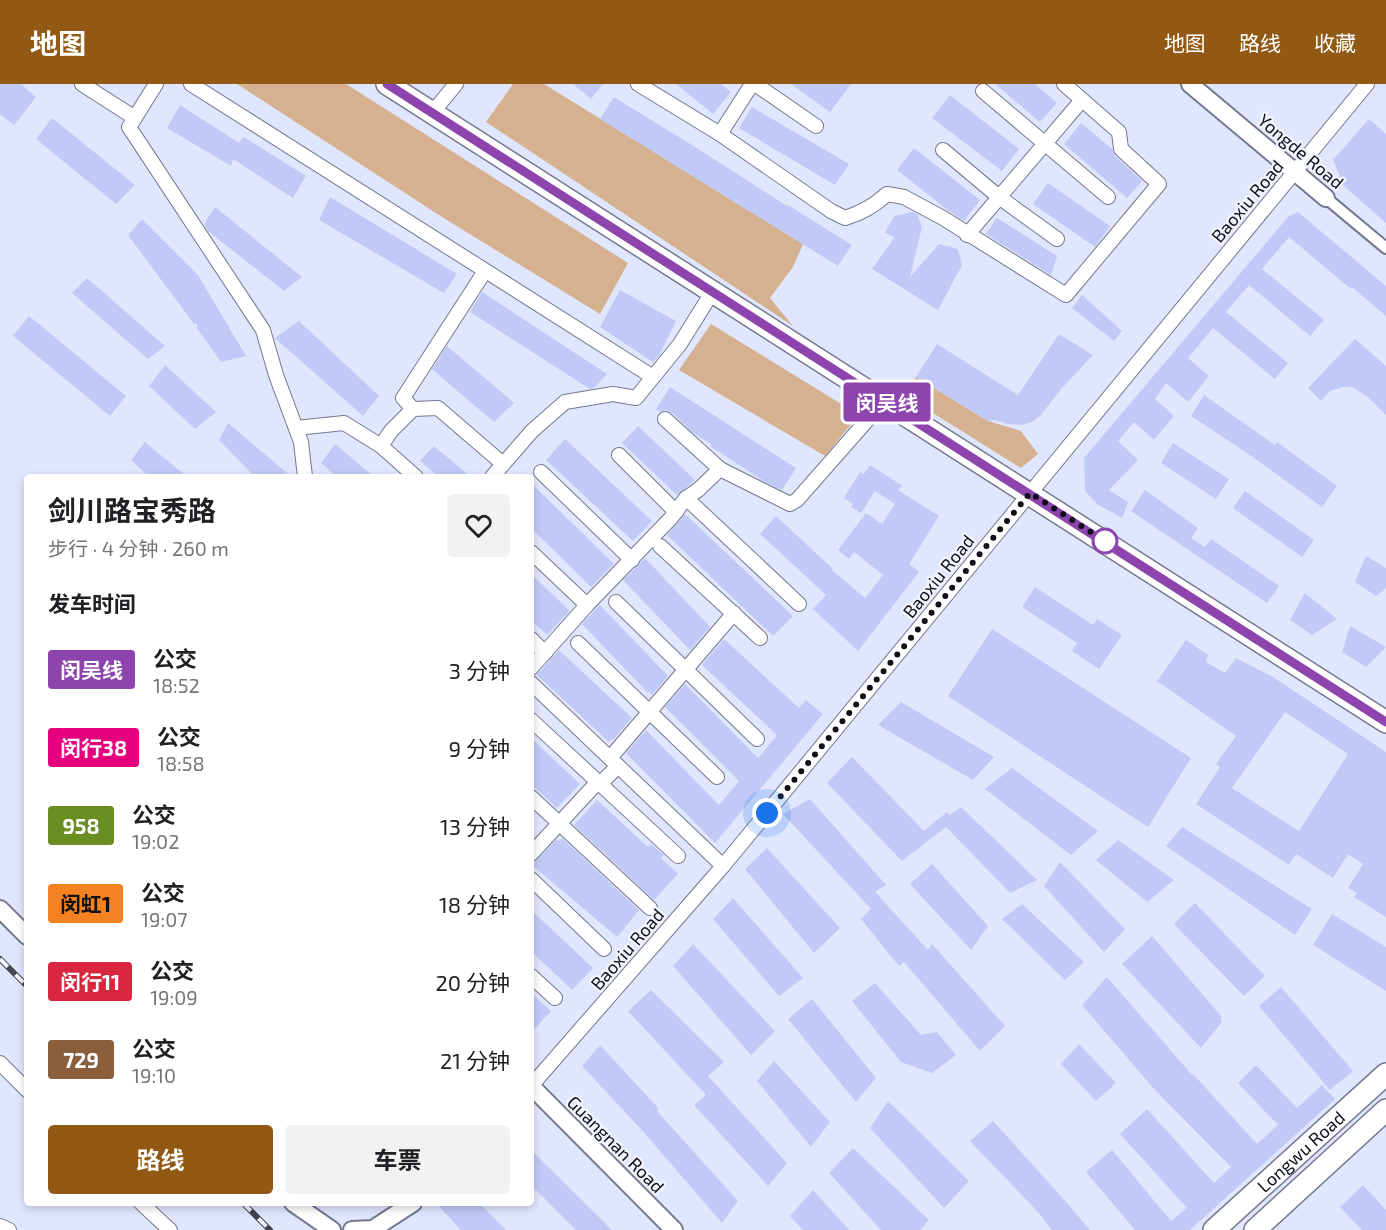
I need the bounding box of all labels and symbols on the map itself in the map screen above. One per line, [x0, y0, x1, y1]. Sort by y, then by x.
street label: Yongde Road [1254, 109, 1348, 193]
street label: Baoxiu Road [1206, 155, 1288, 247]
line badge: 闵吴线 [852, 382, 922, 422]
unlabelled marker [1092, 528, 1118, 554]
street label: Baoxiu Road [898, 530, 978, 622]
your location [752, 798, 782, 828]
street label: Baoxiu Road [586, 904, 668, 994]
street label: Guangnan Road [563, 1091, 669, 1197]
street label: Longwu Road [1252, 1106, 1349, 1197]

